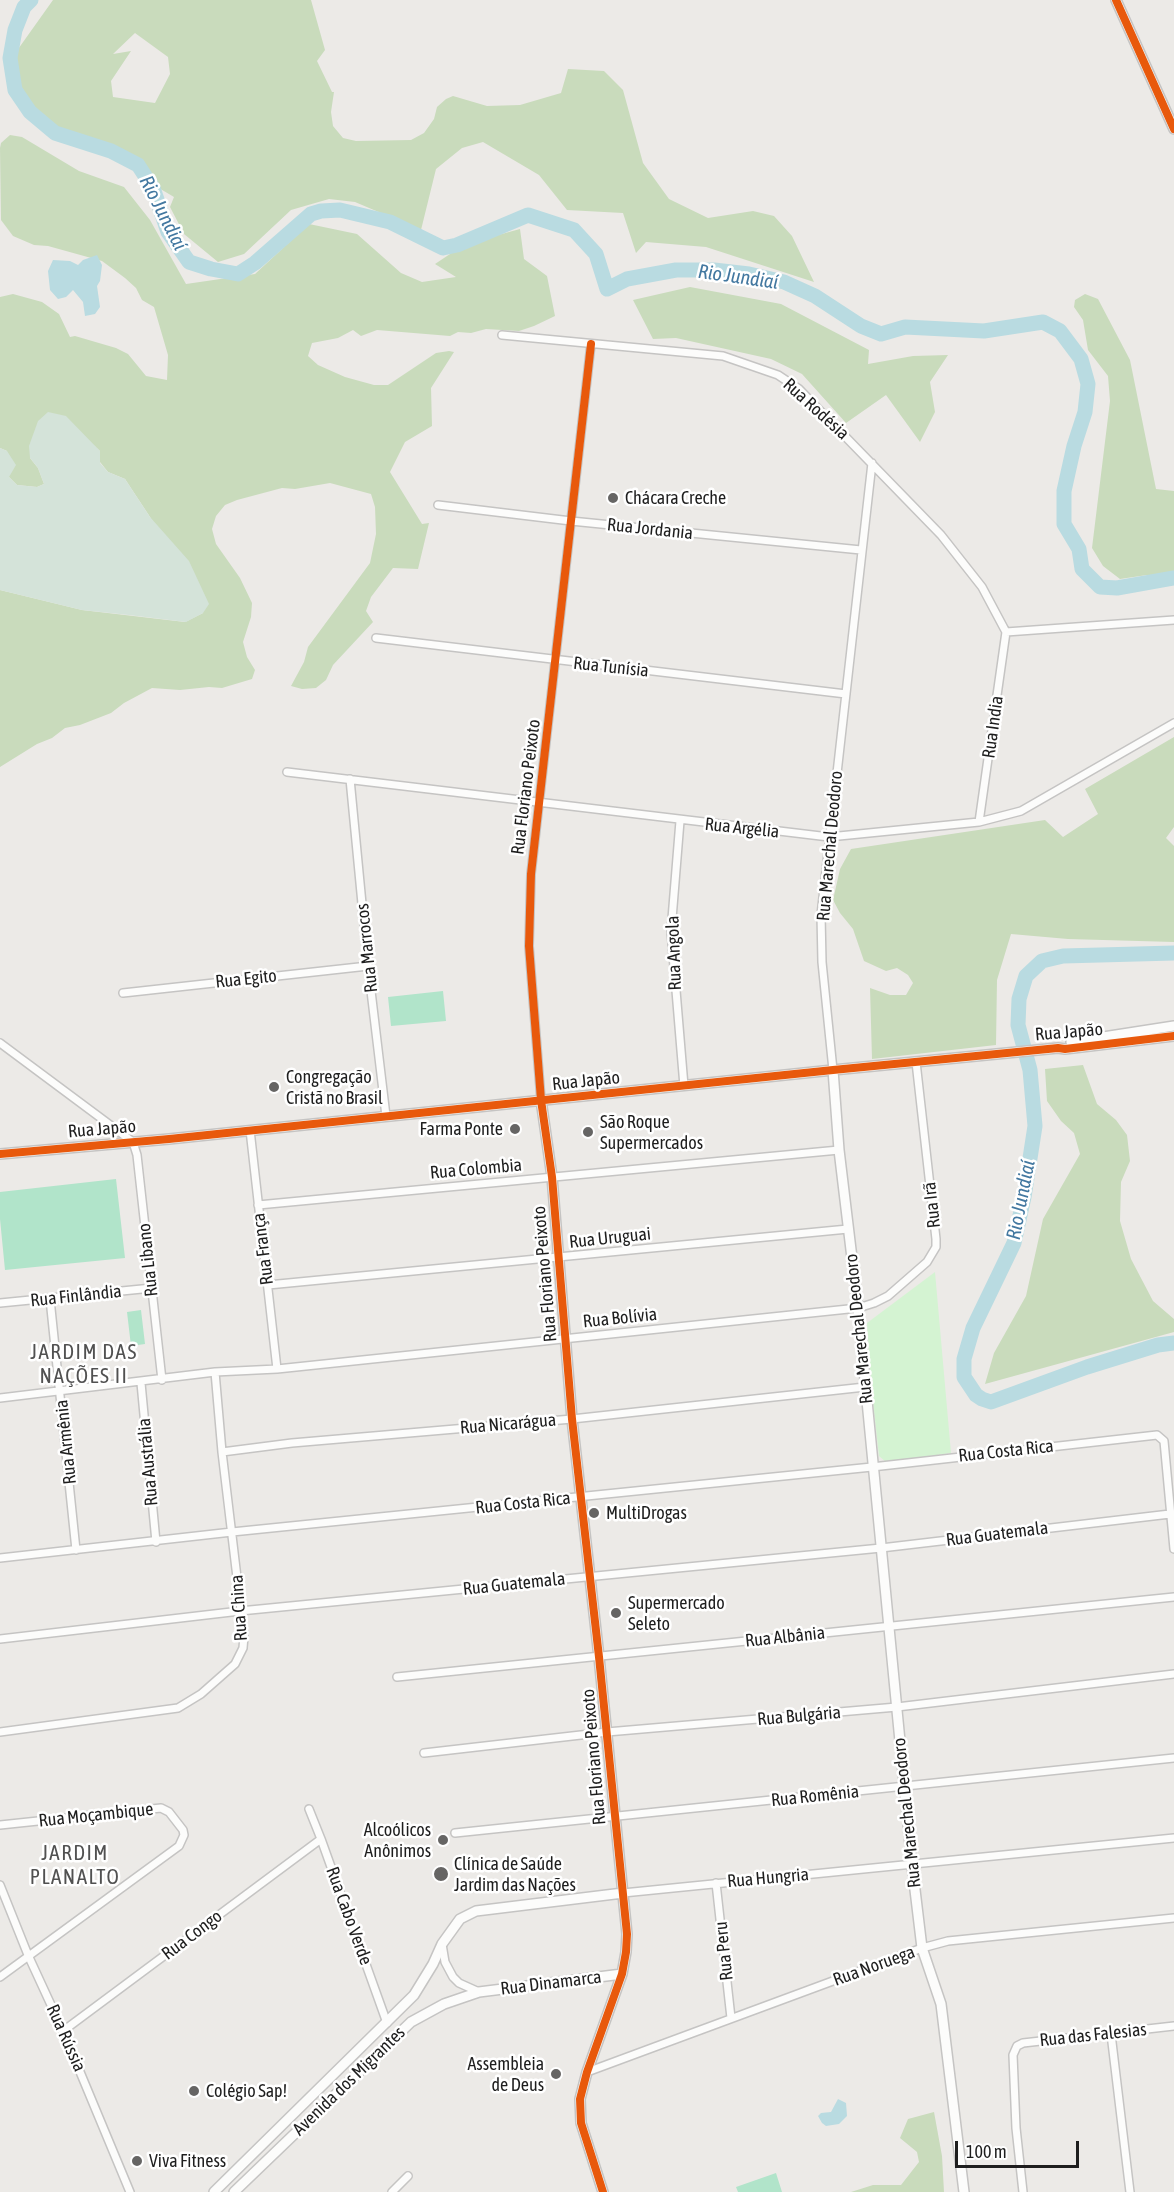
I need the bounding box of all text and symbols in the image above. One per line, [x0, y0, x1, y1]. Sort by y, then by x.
water label: Rio Jundiaí [134, 172, 192, 254]
water label: Rio Jundiaí [696, 260, 780, 294]
street label: Rua Rodésia [778, 374, 854, 444]
place label: Chácara Creche [625, 487, 726, 509]
marker: Chácara Creche [606, 491, 620, 505]
street label: Rua Jordania [606, 514, 694, 544]
street label: Rua Tunísia [572, 652, 650, 682]
street label: Rua India [978, 694, 1008, 760]
street label: Rua Floriano Peixoto [507, 718, 545, 856]
street label: Rua Marechal Deodoro [813, 770, 847, 922]
street label: Rua Argélia [704, 813, 780, 843]
street label: Rua Marrocos [352, 902, 382, 994]
street label: Rua Angola [662, 915, 686, 991]
street label: Rua Egito [214, 965, 278, 993]
street label: Rua Japão [1034, 1018, 1104, 1046]
place label: Congregação Cristã no Brasil [286, 1066, 383, 1108]
street label: Rua Japão [551, 1067, 621, 1095]
marker: Congregação Cristã no Brasil [267, 1080, 281, 1094]
place label: São Roque Supermercados [600, 1111, 703, 1154]
street label: Rua Japão [67, 1115, 137, 1143]
place label: Farma Ponte [420, 1118, 503, 1140]
marker: Farma Ponte [508, 1122, 522, 1136]
marker: São Roque Supermercados [581, 1125, 595, 1139]
street label: Rua Colombia [429, 1154, 523, 1184]
water label: Rio Jundiaí [1002, 1158, 1040, 1242]
street label: Rua Irã [919, 1181, 945, 1229]
street label: Rua Floriano Peixoto [528, 1205, 562, 1343]
street label: Rua França [248, 1212, 278, 1286]
street label: Rua Libano [133, 1222, 163, 1298]
street label: Rua Uruguai [568, 1223, 652, 1253]
street label: Rua Marechal Deodoro [840, 1253, 878, 1405]
street label: Rua Finlândia [29, 1280, 123, 1312]
street label: Rua Bolívia [582, 1303, 658, 1333]
district label: JARDIM DAS NAÇÕES II [30, 1339, 138, 1389]
street label: Rua Armênia [51, 1399, 81, 1485]
street label: Rua Nicarágua [459, 1409, 557, 1439]
street label: Rua Austrália [133, 1417, 163, 1507]
street label: Rua Costa Rica [957, 1435, 1055, 1467]
street label: Rua Costa Rica [474, 1487, 572, 1519]
place label: MultiDrogas [606, 1502, 687, 1524]
marker: MultiDrogas [587, 1506, 601, 1520]
street label: Rua Guatemala [945, 1517, 1049, 1551]
street label: Rua Guatemala [462, 1568, 566, 1600]
street label: Rua China [226, 1574, 252, 1642]
place label: Supermercado Seleto [628, 1592, 725, 1634]
marker: Supermercado Seleto [609, 1606, 623, 1620]
street label: Rua Albânia [744, 1622, 826, 1652]
street label: Rua Floriano Peixoto [577, 1688, 611, 1826]
street label: Rua Bulgária [756, 1702, 842, 1730]
street label: Rua Marechal Deodoro [888, 1737, 926, 1889]
street label: Rua Romênia [770, 1781, 860, 1811]
street label: Rua Moçambique [38, 1798, 154, 1832]
place label: Alcoólicos Anônimos [364, 1819, 431, 1862]
marker: Alcoólicos Anônimos [436, 1833, 450, 1847]
district label: JARDIM PLANALTO [30, 1840, 120, 1890]
place label: Clínica de Saúde Jardim das Nações [454, 1853, 576, 1896]
street label: Rua Cabo Verde [321, 1864, 377, 1968]
street label: Rua Hungria [726, 1864, 810, 1892]
marker: Clínica de Saúde Jardim das Nações [432, 1865, 450, 1883]
street label: Rua Congo [158, 1905, 226, 1965]
street label: Rua Peru [710, 1920, 738, 1982]
street label: Rua Noruega [830, 1941, 918, 1991]
street label: Rua Dinamarca [499, 1966, 603, 2000]
street label: Rua Rússia [42, 2001, 90, 2075]
street label: Rua das Falesias [1038, 2019, 1148, 2051]
street label: Avenida dos Migrantes [288, 2022, 410, 2140]
place label: Assembleia de Deus [468, 2053, 544, 2096]
marker: Assembleia de Deus [549, 2067, 563, 2081]
place label: Colégio Sap! [206, 2080, 287, 2102]
marker: Colégio Sap! [187, 2084, 201, 2098]
scale bar [958, 2129, 1082, 2167]
text: 100 m [966, 2141, 1007, 2162]
place label: Viva Fitness [149, 2150, 226, 2172]
marker: Viva Fitness [130, 2154, 144, 2168]

